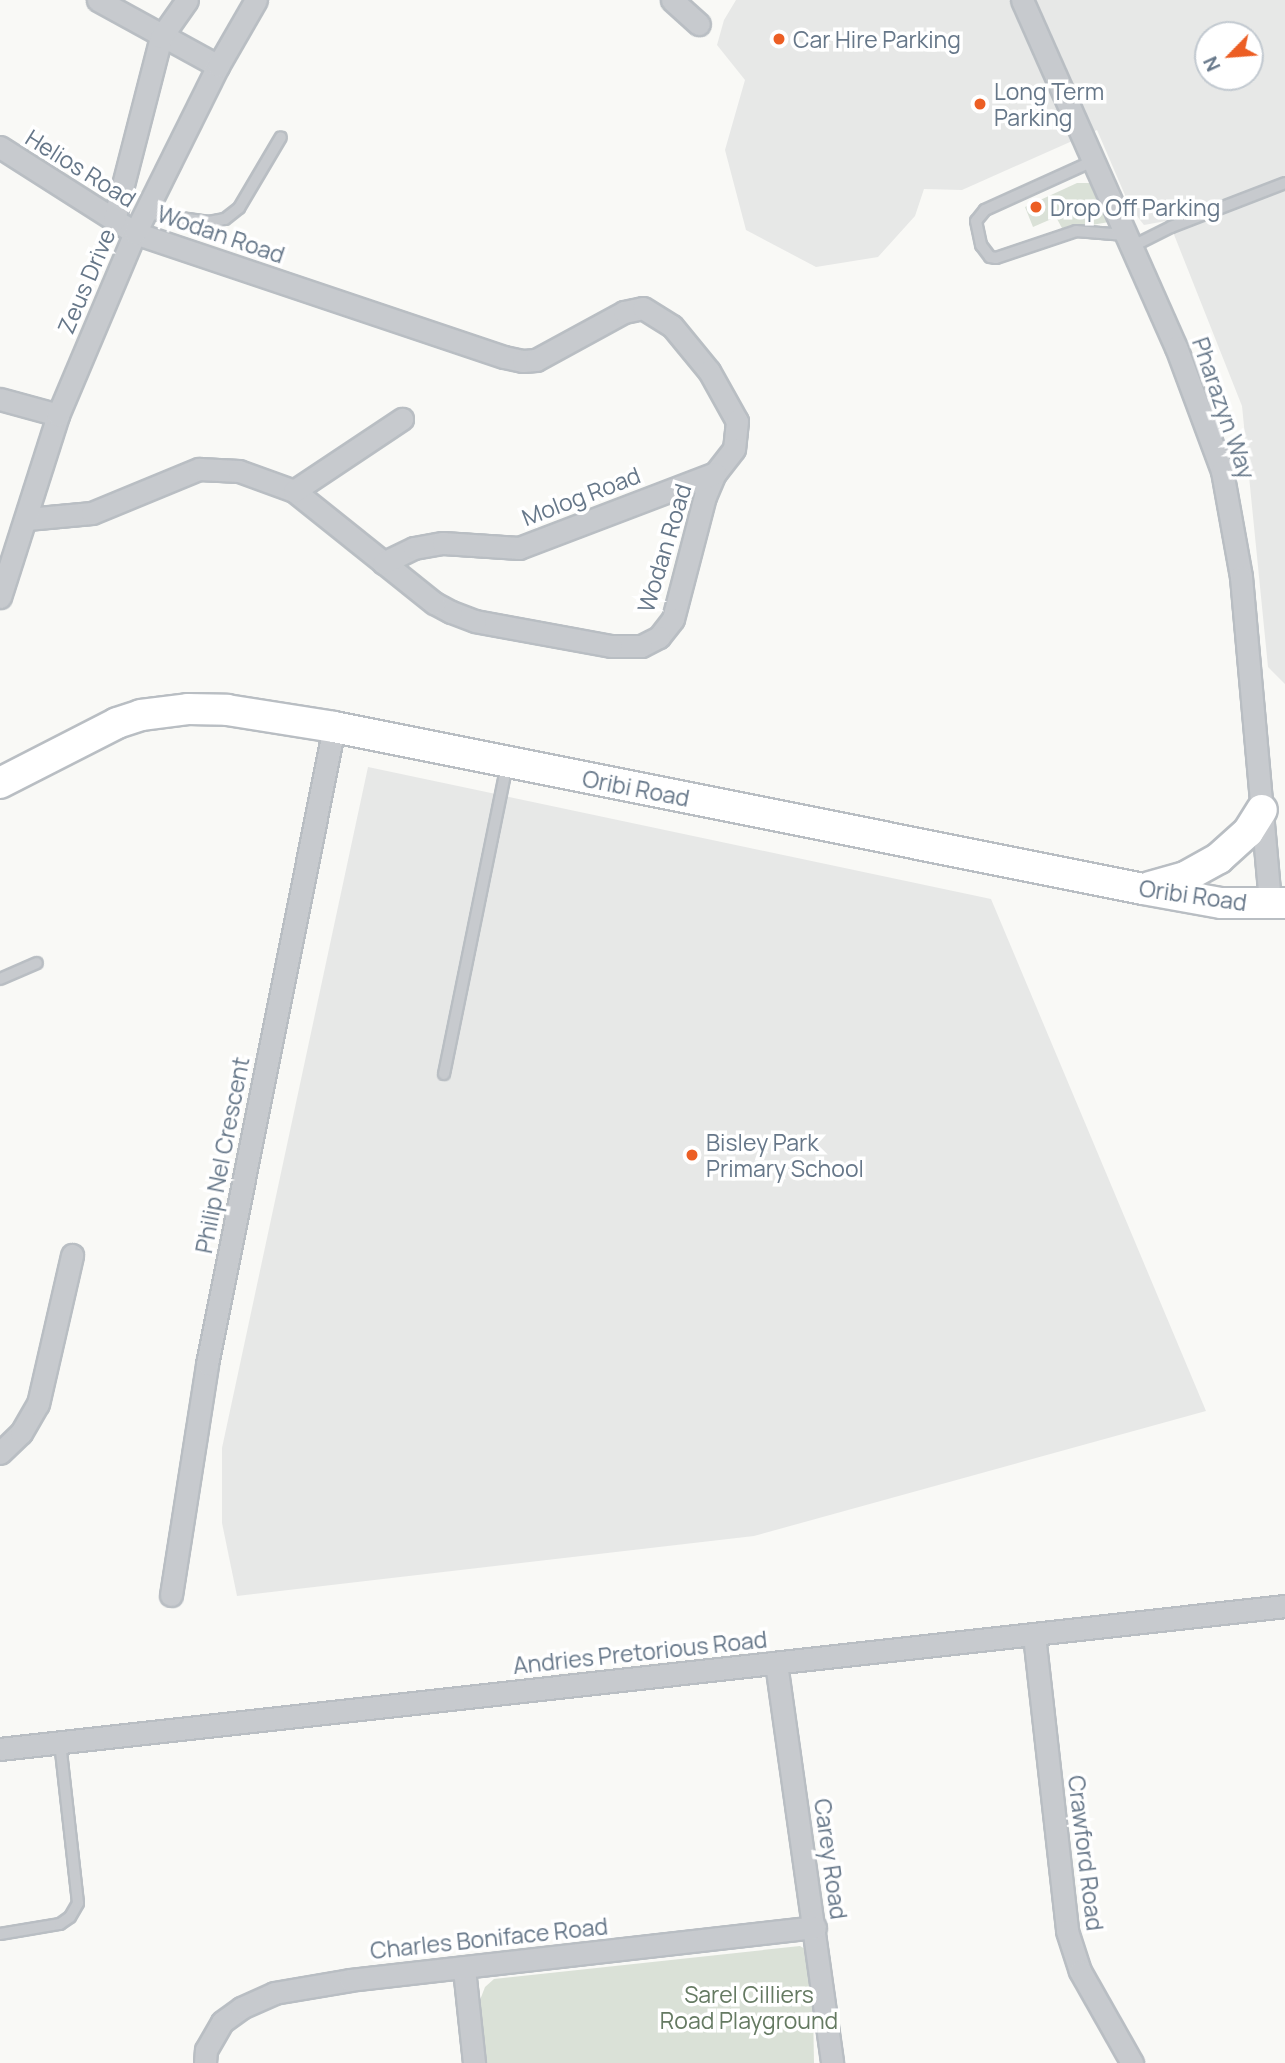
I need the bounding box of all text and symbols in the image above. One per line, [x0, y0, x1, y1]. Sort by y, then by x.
north arrow [1194, 21, 1264, 91]
place label: Car Hire Parking [793, 25, 961, 53]
marker: Car Hire Parking [771, 31, 787, 47]
text: N [1197, 52, 1226, 76]
place label: Long Term Parking [994, 77, 1104, 131]
marker: Long Term Parking [972, 96, 988, 112]
street label: Helios Road [21, 123, 141, 213]
place label: Drop Off Parking [1050, 193, 1220, 221]
street label: Wodan Road [154, 199, 288, 269]
marker: Drop Off Parking [1028, 199, 1044, 215]
street label: Zeus Drive [51, 224, 121, 338]
street label: Pharazyn Way [1187, 334, 1261, 482]
street label: Molog Road [518, 461, 644, 531]
street label: Wodan Road [631, 480, 697, 616]
street label: Oribi Road [580, 764, 692, 812]
street label: Oribi Road [1137, 874, 1249, 916]
street label: Philip Nel Crescent [189, 1054, 255, 1256]
place label: Bisley Park Primary School [706, 1128, 864, 1182]
marker: Bisley Park Primary School [684, 1147, 700, 1163]
street label: Andries Pretorious Road [512, 1625, 768, 1679]
street label: Crawford Road [1063, 1774, 1109, 1932]
street label: Carey Road [809, 1797, 853, 1921]
street label: Charles Boniface Road [369, 1912, 609, 1964]
park label: Sarel Cilliers Road Playground [660, 1980, 838, 2034]

